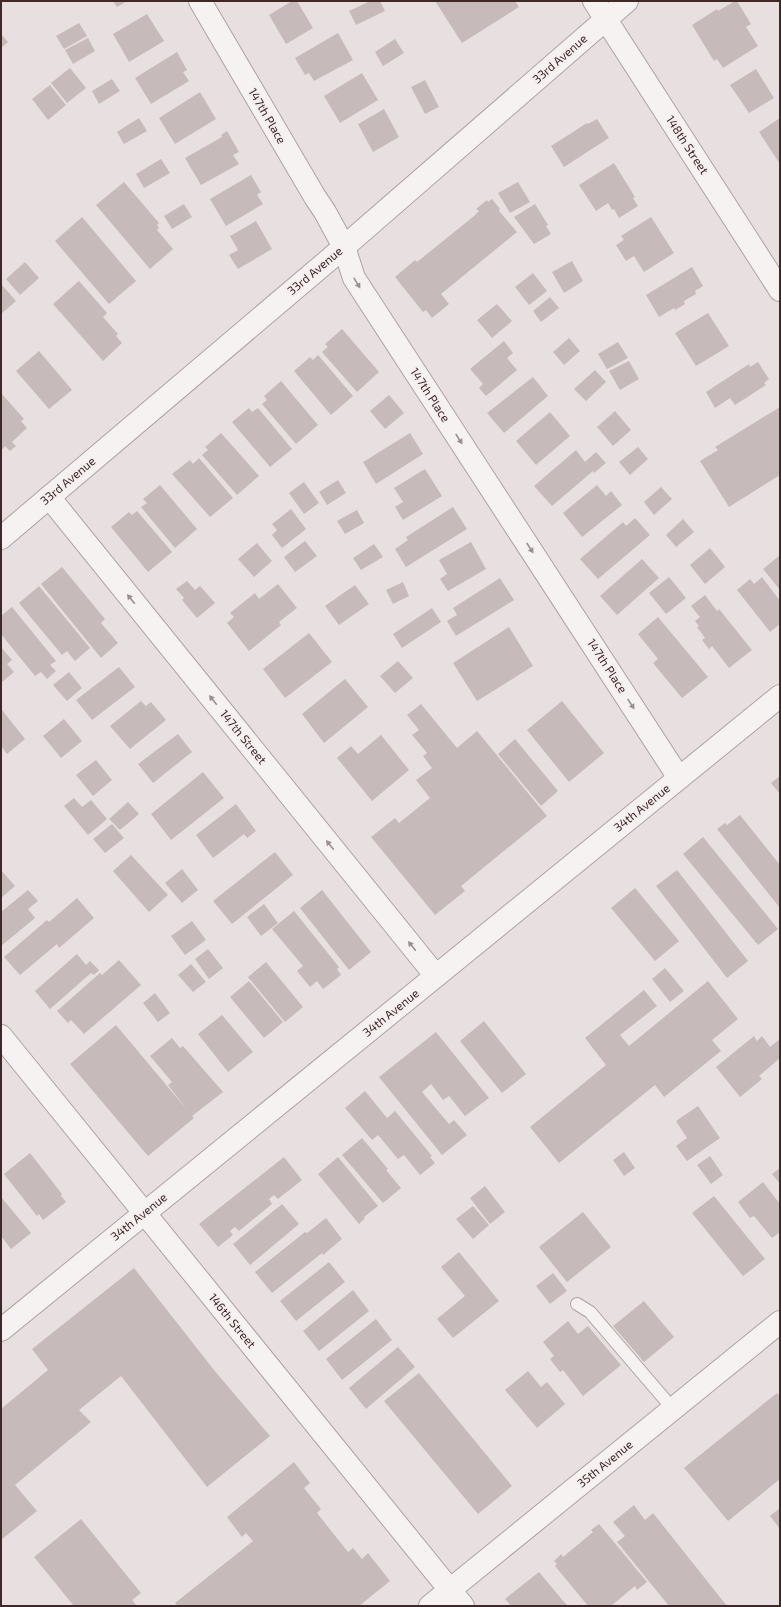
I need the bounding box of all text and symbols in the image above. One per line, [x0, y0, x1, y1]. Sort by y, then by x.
street label: 33rd Avenue [529, 31, 589, 86]
street label: 147th Place [246, 85, 289, 146]
street label: 148th Street [664, 113, 712, 177]
street label: 33rd Avenue [284, 243, 345, 297]
one-way arrow [354, 277, 361, 289]
street label: 147th Place [408, 365, 454, 424]
one-way arrow [455, 434, 463, 444]
street label: 33rd Avenue [37, 453, 98, 507]
one-way arrow [526, 543, 534, 553]
one-way arrow [127, 594, 136, 605]
street label: 147th Place [585, 636, 631, 695]
one-way arrow [209, 695, 217, 706]
one-way arrow [628, 698, 635, 710]
street label: 147th Street [218, 706, 270, 767]
street label: 34th Avenue [610, 780, 672, 834]
one-way arrow [325, 839, 334, 850]
one-way arrow [407, 940, 416, 951]
street label: 34th Avenue [359, 985, 421, 1039]
street label: 34th Avenue [107, 1189, 169, 1243]
street label: 146th Street [206, 1290, 259, 1351]
street label: 35th Avenue [574, 1437, 635, 1490]

